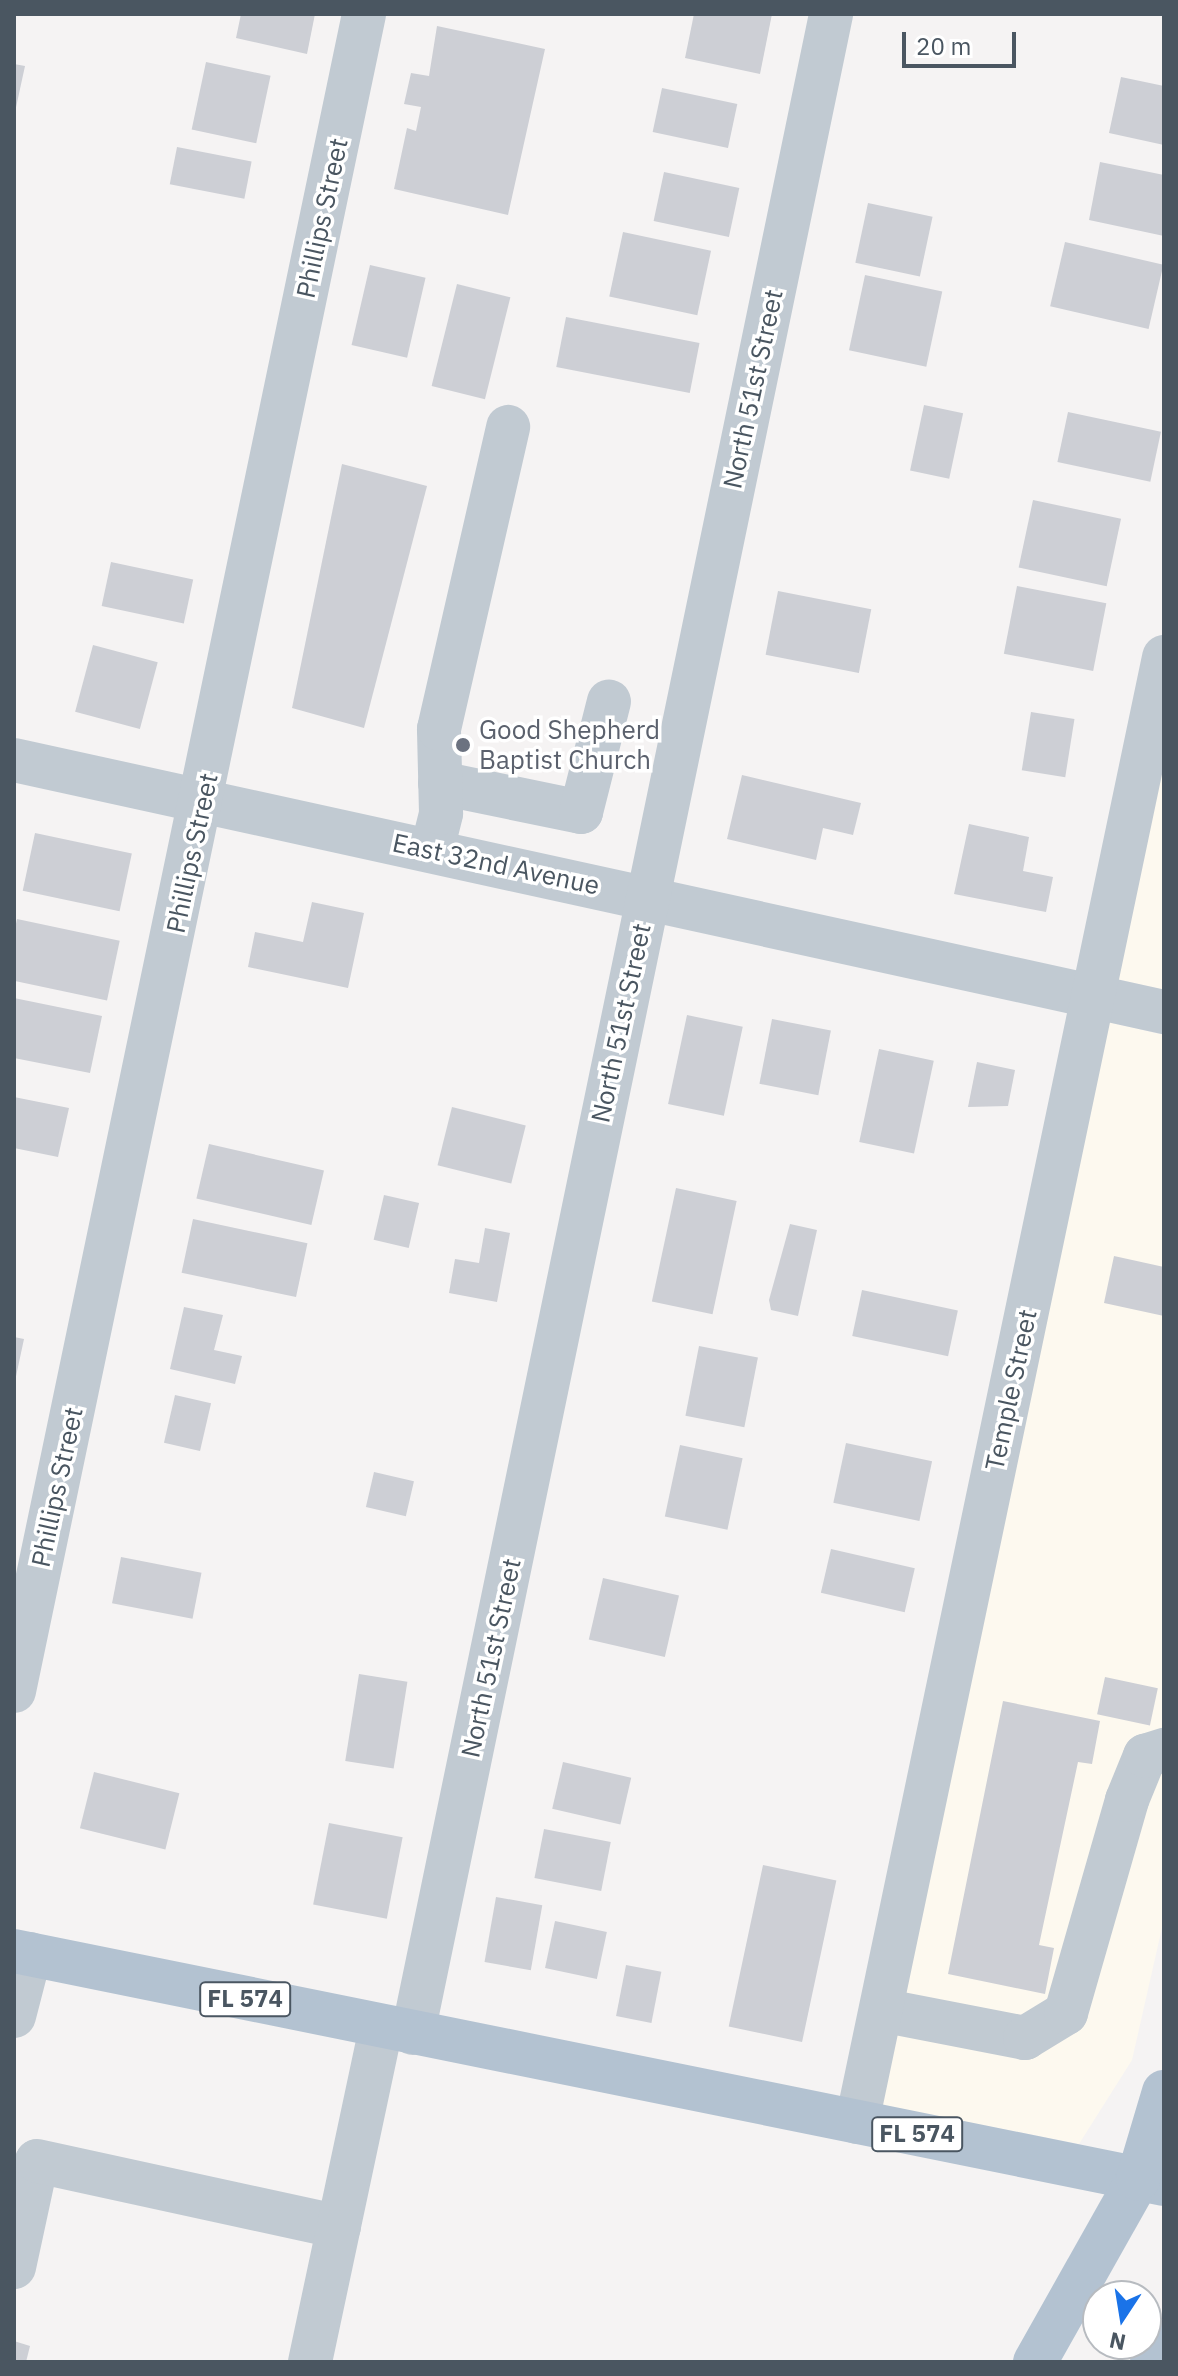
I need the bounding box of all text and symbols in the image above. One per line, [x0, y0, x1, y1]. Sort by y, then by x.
scale bar [906, 16, 1020, 66]
text: 20 m [916, 30, 971, 62]
street label: Phillips Street [290, 135, 354, 301]
street label: North 51st Street [717, 287, 789, 491]
place label: Good Shepherd Baptist Church [479, 714, 660, 776]
marker: Good Shepherd Baptist Church [454, 736, 472, 754]
street label: Phillips Street [160, 770, 224, 936]
street label: East 32nd Avenue [390, 827, 602, 901]
street label: North 51st Street [585, 921, 657, 1125]
street label: Temple Street [979, 1307, 1043, 1473]
street label: Phillips Street [25, 1404, 89, 1570]
street label: North 51st Street [455, 1556, 527, 1760]
road number: FL 574 [199, 1979, 291, 2019]
road number: FL 574 [871, 2114, 963, 2154]
north arrow [1082, 2280, 1162, 2360]
text: N [1107, 2326, 1128, 2358]

